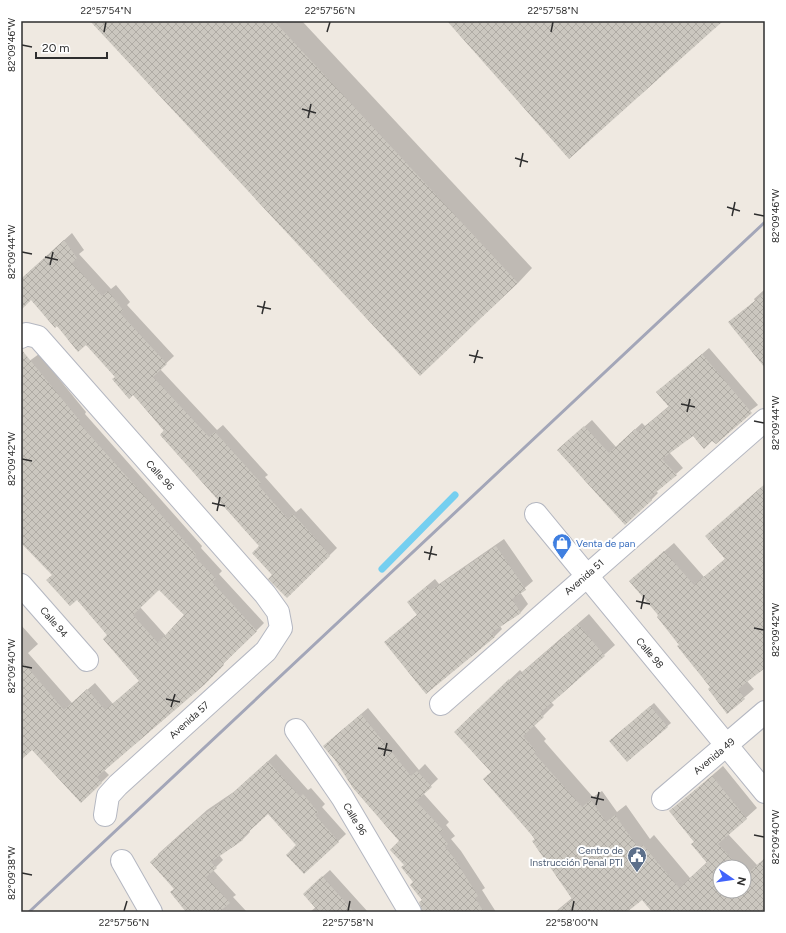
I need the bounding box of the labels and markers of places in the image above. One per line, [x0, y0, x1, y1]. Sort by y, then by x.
shop icon: Venta de pan [551, 532, 573, 560]
place label: Venta de pan [576, 537, 636, 550]
place label: Centro de Instrucción Penal PTI [530, 844, 624, 869]
public building icon: Centro de Instrucción Penal PTI [626, 845, 648, 873]

